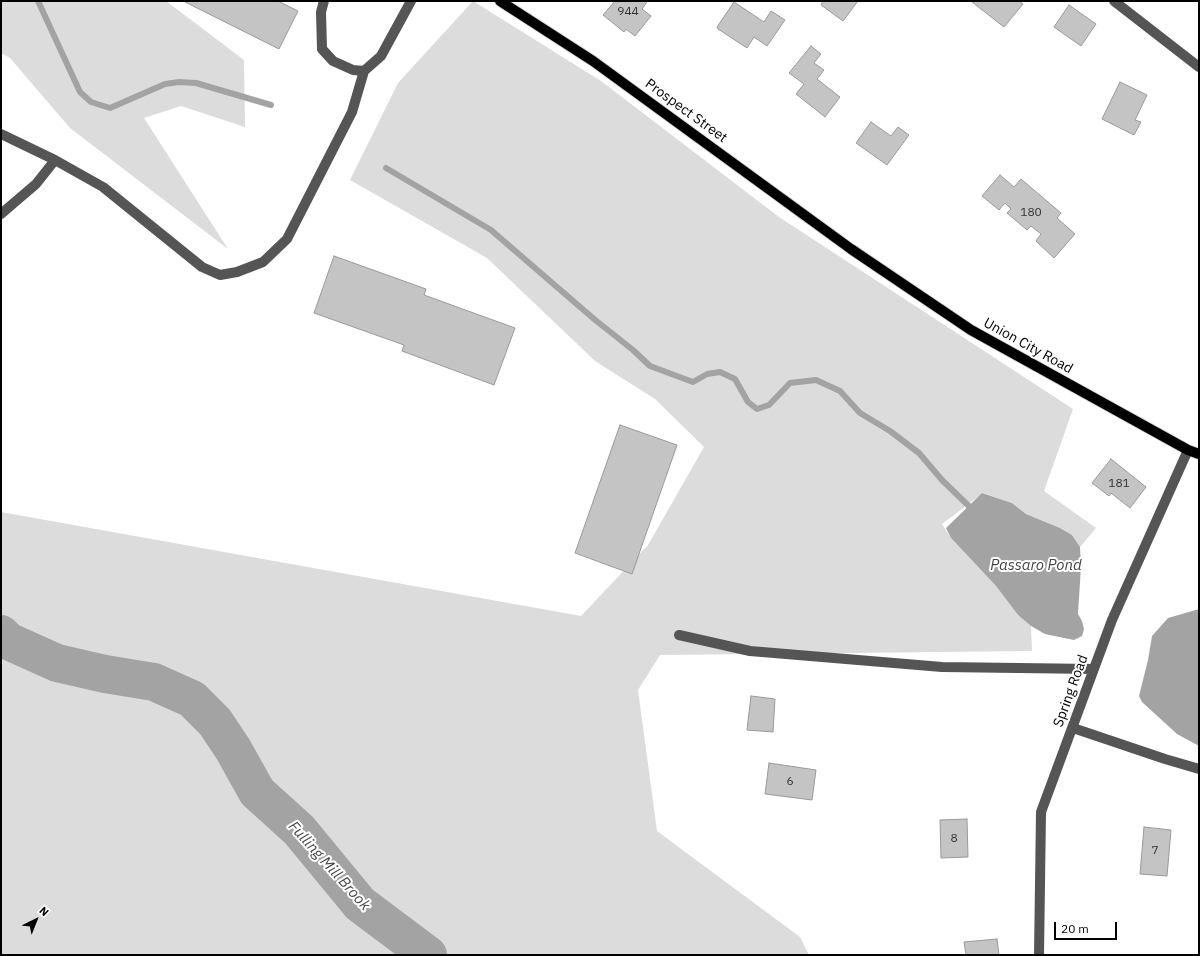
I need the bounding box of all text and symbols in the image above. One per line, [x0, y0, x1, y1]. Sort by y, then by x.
house number: 944 [617, 5, 639, 19]
street label: Prospect Street [642, 76, 730, 146]
house number: 180 [1020, 206, 1042, 220]
street label: Union City Road [980, 315, 1076, 377]
house number: 181 [1108, 477, 1130, 491]
water label: Passaro Pond [990, 557, 1082, 575]
street label: Spring Road [1050, 653, 1092, 729]
house number: 6 [786, 775, 794, 789]
water label: Fulling Mill Brook [284, 818, 374, 914]
house number: 8 [950, 832, 958, 846]
house number: 7 [1151, 844, 1159, 858]
north arrow [16, 900, 56, 940]
text: N [36, 903, 52, 919]
scale bar [1056, 914, 1119, 940]
text: 20 m [1061, 921, 1089, 936]

